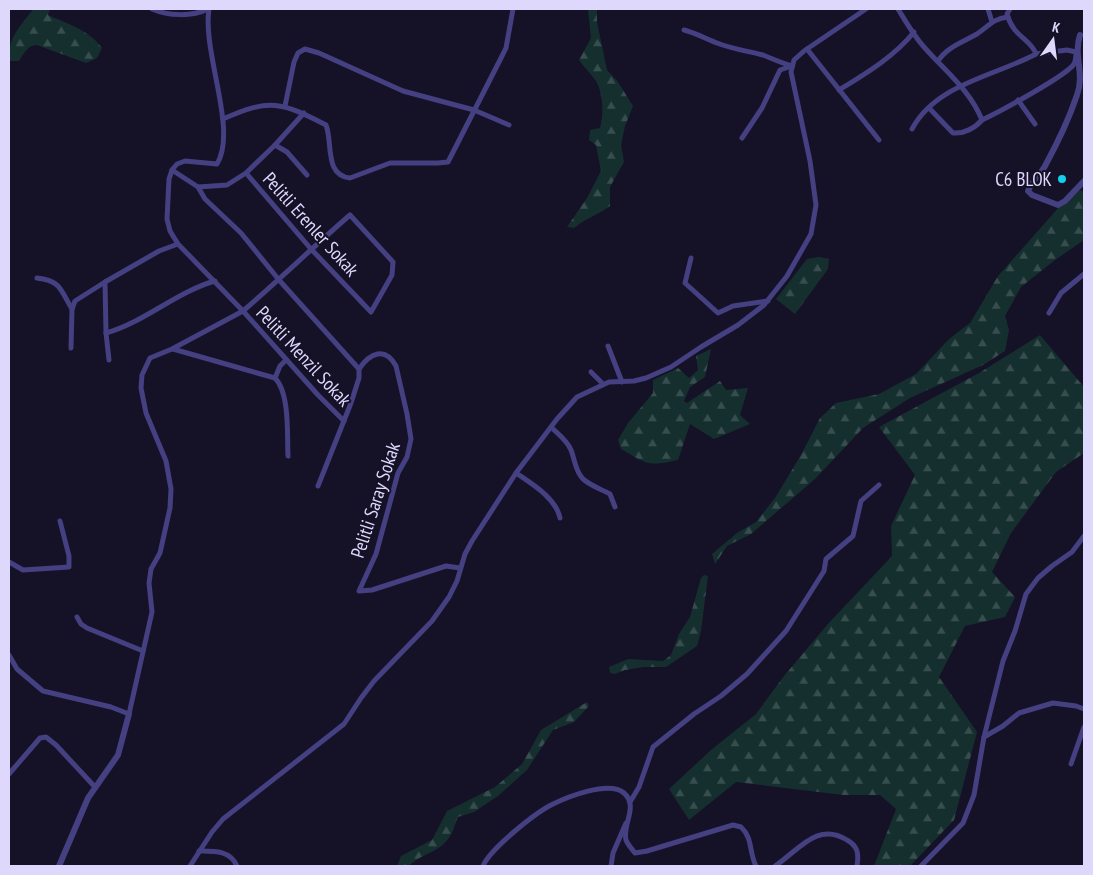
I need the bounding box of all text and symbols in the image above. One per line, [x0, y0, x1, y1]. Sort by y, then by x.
north arrow [1028, 15, 1078, 65]
text: K [1050, 18, 1063, 37]
street label: Pelitli Erenler Sokak [258, 167, 364, 282]
place label: C6 BLOK [995, 167, 1052, 191]
marker: C6 BLOK [1056, 173, 1068, 185]
street label: Pelitli Menzil Sokak [251, 301, 357, 412]
street label: Pelitli Saray Sokak [345, 439, 405, 561]

